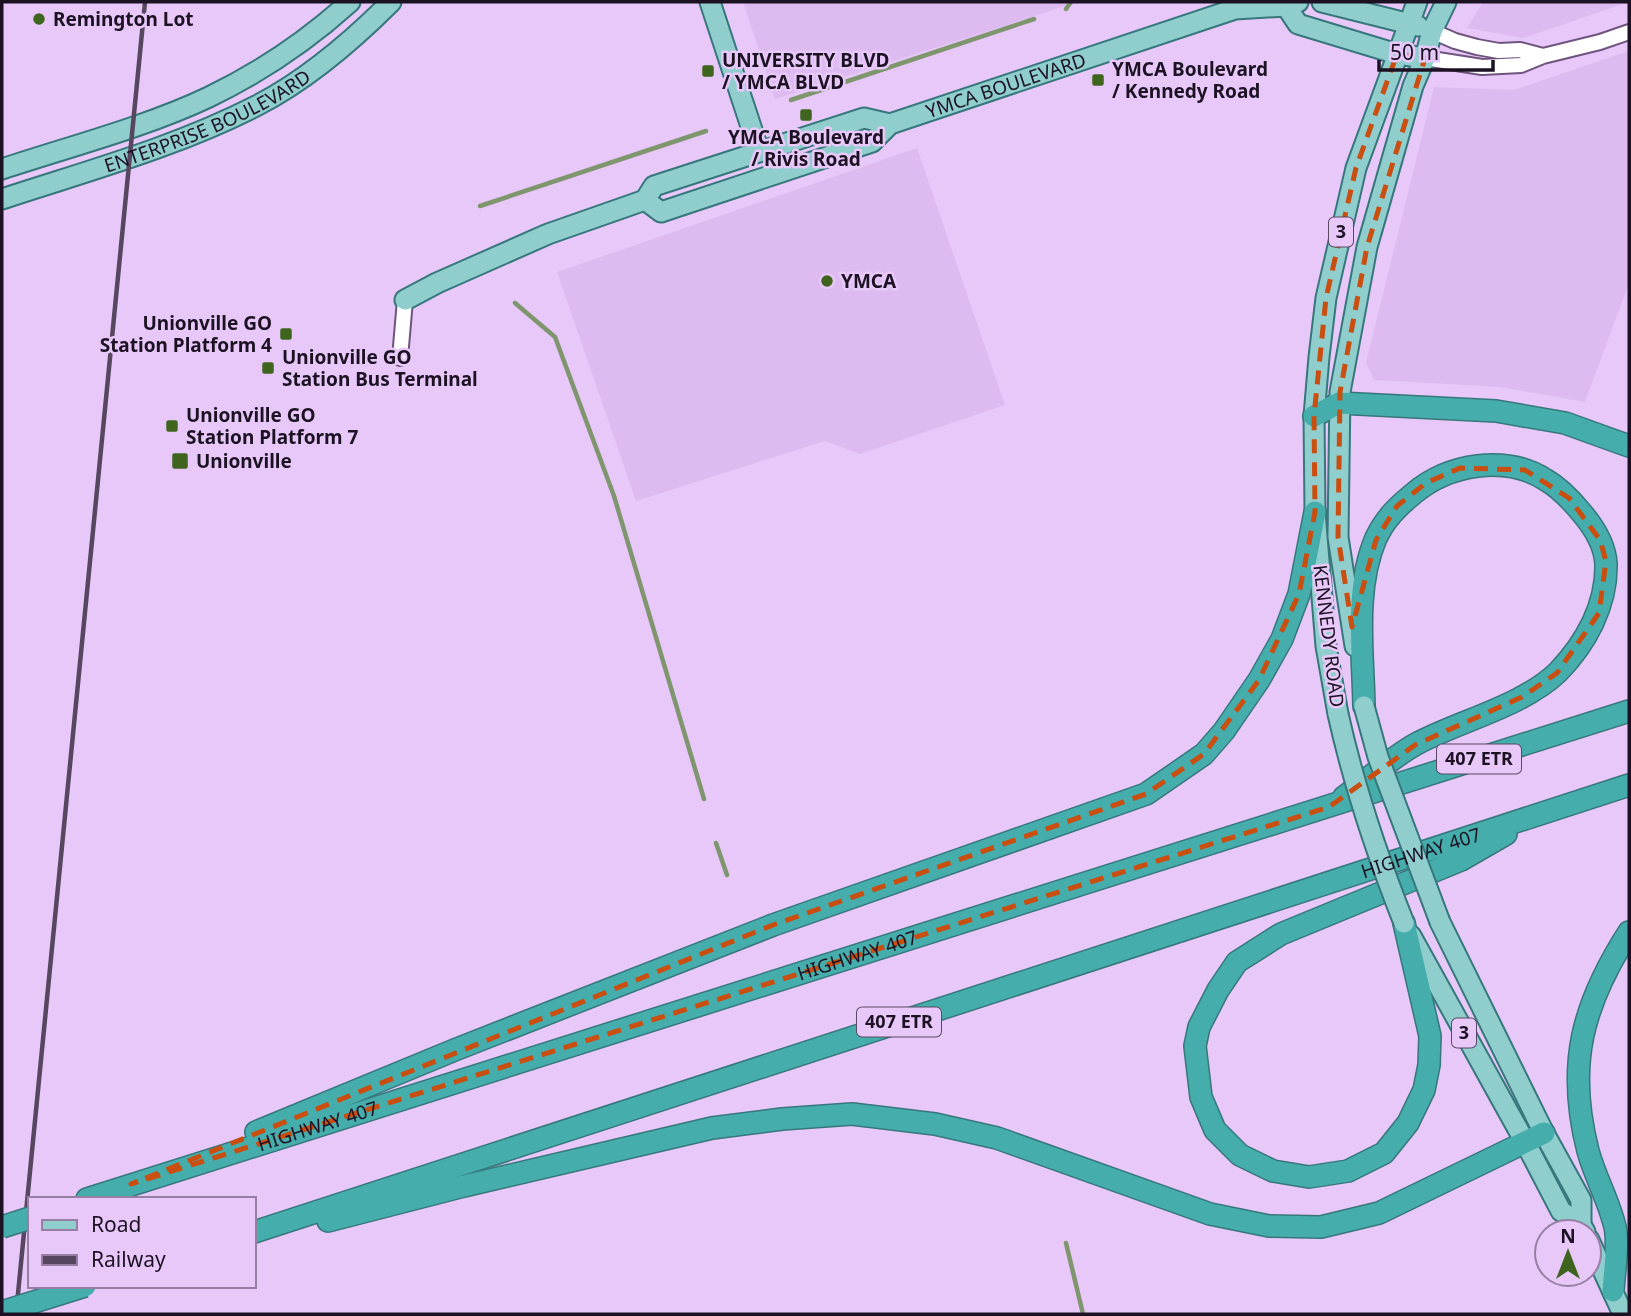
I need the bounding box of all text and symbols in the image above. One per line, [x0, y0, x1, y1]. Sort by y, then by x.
place label: Remington Lot [53, 6, 194, 32]
marker: Remington Lot [31, 11, 47, 27]
scale bar [1379, 28, 1493, 72]
text: 50 m [1390, 38, 1439, 66]
place label: UNIVERSITY BLVD / YMCA BLVD [722, 47, 889, 95]
street label: YMCA BOULEVARD [923, 47, 1089, 124]
place label: YMCA Boulevard / Kennedy Road [1112, 56, 1268, 104]
street label: ENTERPRISE BOULEVARD [101, 63, 316, 178]
marker: UNIVERSITY BLVD / YMCA BLVD [700, 63, 716, 79]
marker: YMCA Boulevard / Kennedy Road [1090, 72, 1106, 88]
marker: YMCA Boulevard / Rivis Road [798, 107, 814, 123]
place label: YMCA Boulevard / Rivis Road [728, 124, 884, 172]
road number: 3 [1329, 218, 1353, 246]
place label: YMCA [841, 268, 897, 294]
marker: YMCA [819, 273, 835, 289]
place label: Unionville GO Station Platform 4 [100, 310, 272, 358]
marker: Unionville GO Station Platform 4 [278, 326, 294, 342]
place label: Unionville GO Station Bus Terminal [282, 344, 478, 392]
marker: Unionville GO Station Bus Terminal [260, 360, 276, 376]
place label: Unionville GO Station Platform 7 [186, 402, 358, 450]
marker: Unionville GO Station Platform 7 [164, 418, 180, 434]
place label: Unionville [196, 448, 292, 474]
marker: Unionville [170, 451, 190, 471]
street label: KENNEDY ROAD [1307, 563, 1351, 709]
road number: 407 ETR [1437, 744, 1521, 774]
street label: HIGHWAY 407 [1358, 821, 1484, 884]
street label: HIGHWAY 407 [794, 924, 921, 986]
road number: 407 ETR [857, 1007, 941, 1036]
road number: 3 [1452, 1018, 1476, 1048]
street label: HIGHWAY 407 [254, 1095, 381, 1157]
legend [28, 1197, 256, 1288]
text: Road [91, 1210, 141, 1238]
north arrow [1533, 1218, 1603, 1288]
text: N [1560, 1223, 1576, 1249]
text: Railway [91, 1245, 166, 1273]

